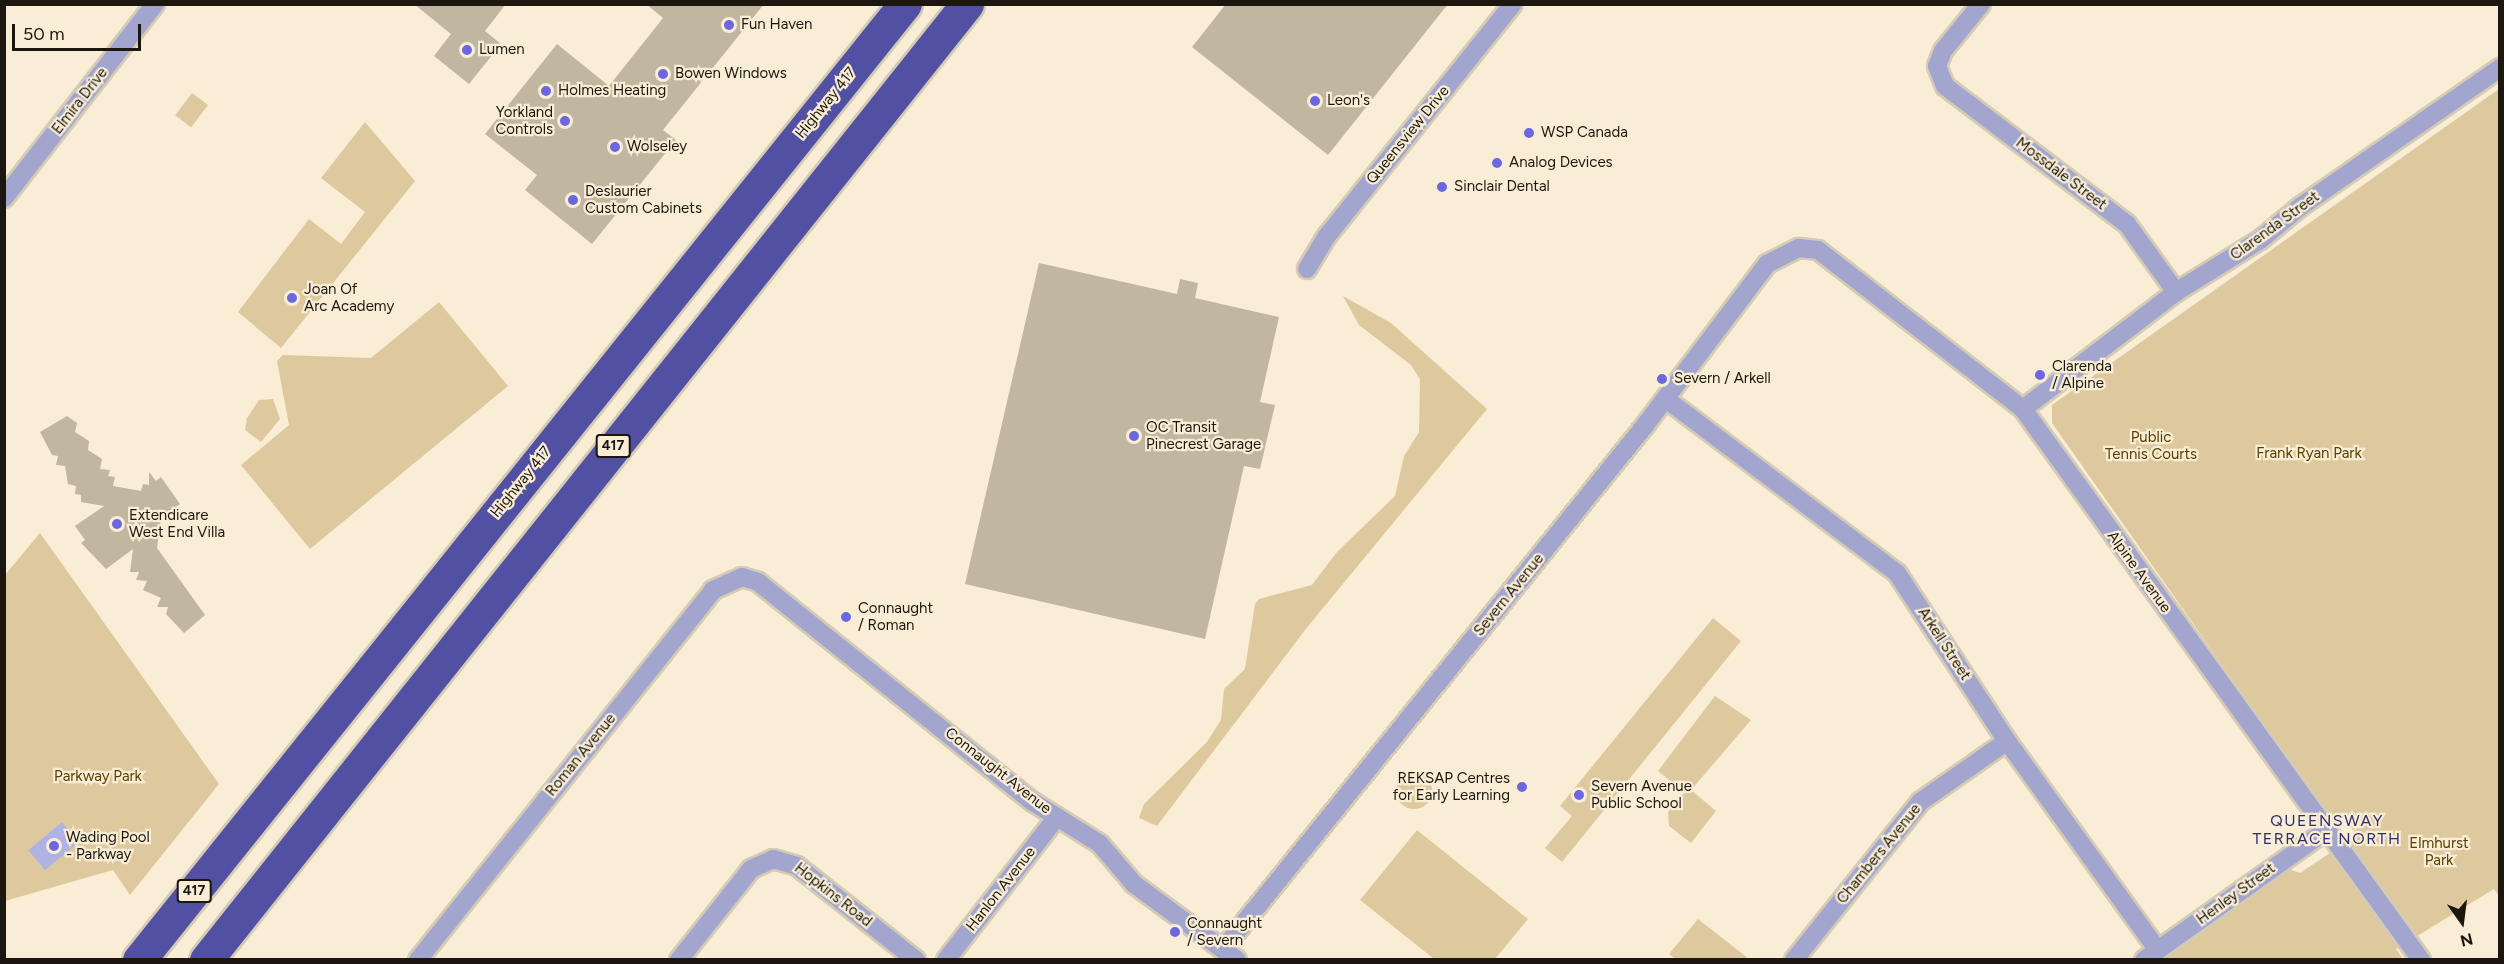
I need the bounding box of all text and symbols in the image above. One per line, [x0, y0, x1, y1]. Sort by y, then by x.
scale bar [15, 12, 144, 50]
place label: Fun Haven [741, 16, 812, 34]
marker: Fun Haven [722, 18, 736, 32]
text: 50 m [23, 23, 65, 45]
place label: Lumen [479, 41, 524, 59]
marker: Lumen [460, 43, 474, 57]
street label: Elmira Drive [48, 64, 112, 138]
street label: Highway 417 [792, 64, 860, 142]
place label: Bowen Windows [675, 65, 787, 83]
marker: Bowen Windows [656, 67, 670, 81]
place label: Holmes Heating [558, 82, 666, 100]
street label: Queensview Drive [1363, 82, 1453, 188]
marker: Holmes Heating [539, 84, 553, 98]
place label: Leon's [1327, 92, 1370, 110]
marker: Leon's [1308, 94, 1322, 108]
place label: Yorkland Controls [495, 103, 553, 138]
marker: Yorkland Controls [558, 114, 572, 128]
place label: WSP Canada [1541, 124, 1628, 142]
marker: WSP Canada [1522, 126, 1536, 140]
street label: Mossdale Street [2012, 134, 2110, 214]
place label: Wolseley [627, 138, 687, 156]
marker: Wolseley [608, 140, 622, 154]
place label: Analog Devices [1509, 154, 1613, 172]
marker: Analog Devices [1490, 156, 1504, 170]
place label: Sinclair Dental [1454, 178, 1550, 196]
marker: Sinclair Dental [1435, 180, 1449, 194]
place label: Deslaurier Custom Cabinets [585, 182, 702, 217]
street label: Clarenda Street [2227, 188, 2323, 264]
marker: Deslaurier Custom Cabinets [566, 193, 580, 207]
place label: Joan Of Arc Academy [304, 280, 394, 315]
marker: Joan Of Arc Academy [285, 291, 299, 305]
place label: Clarenda / Alpine [2052, 357, 2112, 392]
marker: Clarenda / Alpine [2033, 368, 2047, 382]
place label: Severn / Arkell [1674, 370, 1771, 388]
marker: Severn / Arkell [1655, 372, 1669, 386]
place label: OC Transit Pinecrest Garage [1146, 418, 1261, 453]
park label: Public Tennis Courts [2105, 428, 2197, 463]
marker: OC Transit Pinecrest Garage [1127, 429, 1141, 443]
road number: 417 [595, 435, 631, 457]
street label: Highway 417 [487, 443, 555, 521]
park label: Frank Ryan Park [2256, 445, 2362, 463]
place label: Extendicare West End Villa [129, 506, 225, 541]
marker: Extendicare West End Villa [110, 517, 124, 531]
street label: Alpine Avenue [2103, 528, 2175, 616]
street label: Severn Avenue [1470, 550, 1548, 640]
place label: Connaught / Roman [858, 599, 933, 634]
street label: Arkell Street [1914, 604, 1974, 684]
marker: Connaught / Roman [839, 610, 853, 624]
street label: Roman Avenue [542, 710, 620, 800]
street label: Connaught Avenue [941, 724, 1055, 818]
park label: Parkway Park [54, 768, 142, 786]
place label: REKSAP Centres for Early Learning [1393, 769, 1510, 804]
place label: Severn Avenue Public School [1591, 777, 1692, 812]
marker: REKSAP Centres for Early Learning [1515, 780, 1529, 794]
marker: Severn Avenue Public School [1572, 788, 1586, 802]
street label: Chambers Avenue [1833, 801, 1925, 907]
district label: QUEENSWAY TERRACE NORTH [2253, 811, 2401, 849]
place label: Wading Pool - Parkway [66, 828, 150, 863]
park label: Elmhurst Park [2409, 834, 2469, 869]
marker: Wading Pool - Parkway [47, 839, 61, 853]
street label: Hanlon Avenue [962, 843, 1040, 935]
street label: Hopkins Road [791, 859, 875, 931]
street label: Henley Street [2193, 859, 2279, 929]
road number: 417 [176, 880, 212, 902]
north arrow [2432, 892, 2492, 952]
place label: Connaught / Severn [1187, 914, 1262, 949]
marker: Connaught / Severn [1168, 925, 1182, 939]
text: N [2458, 929, 2475, 951]

